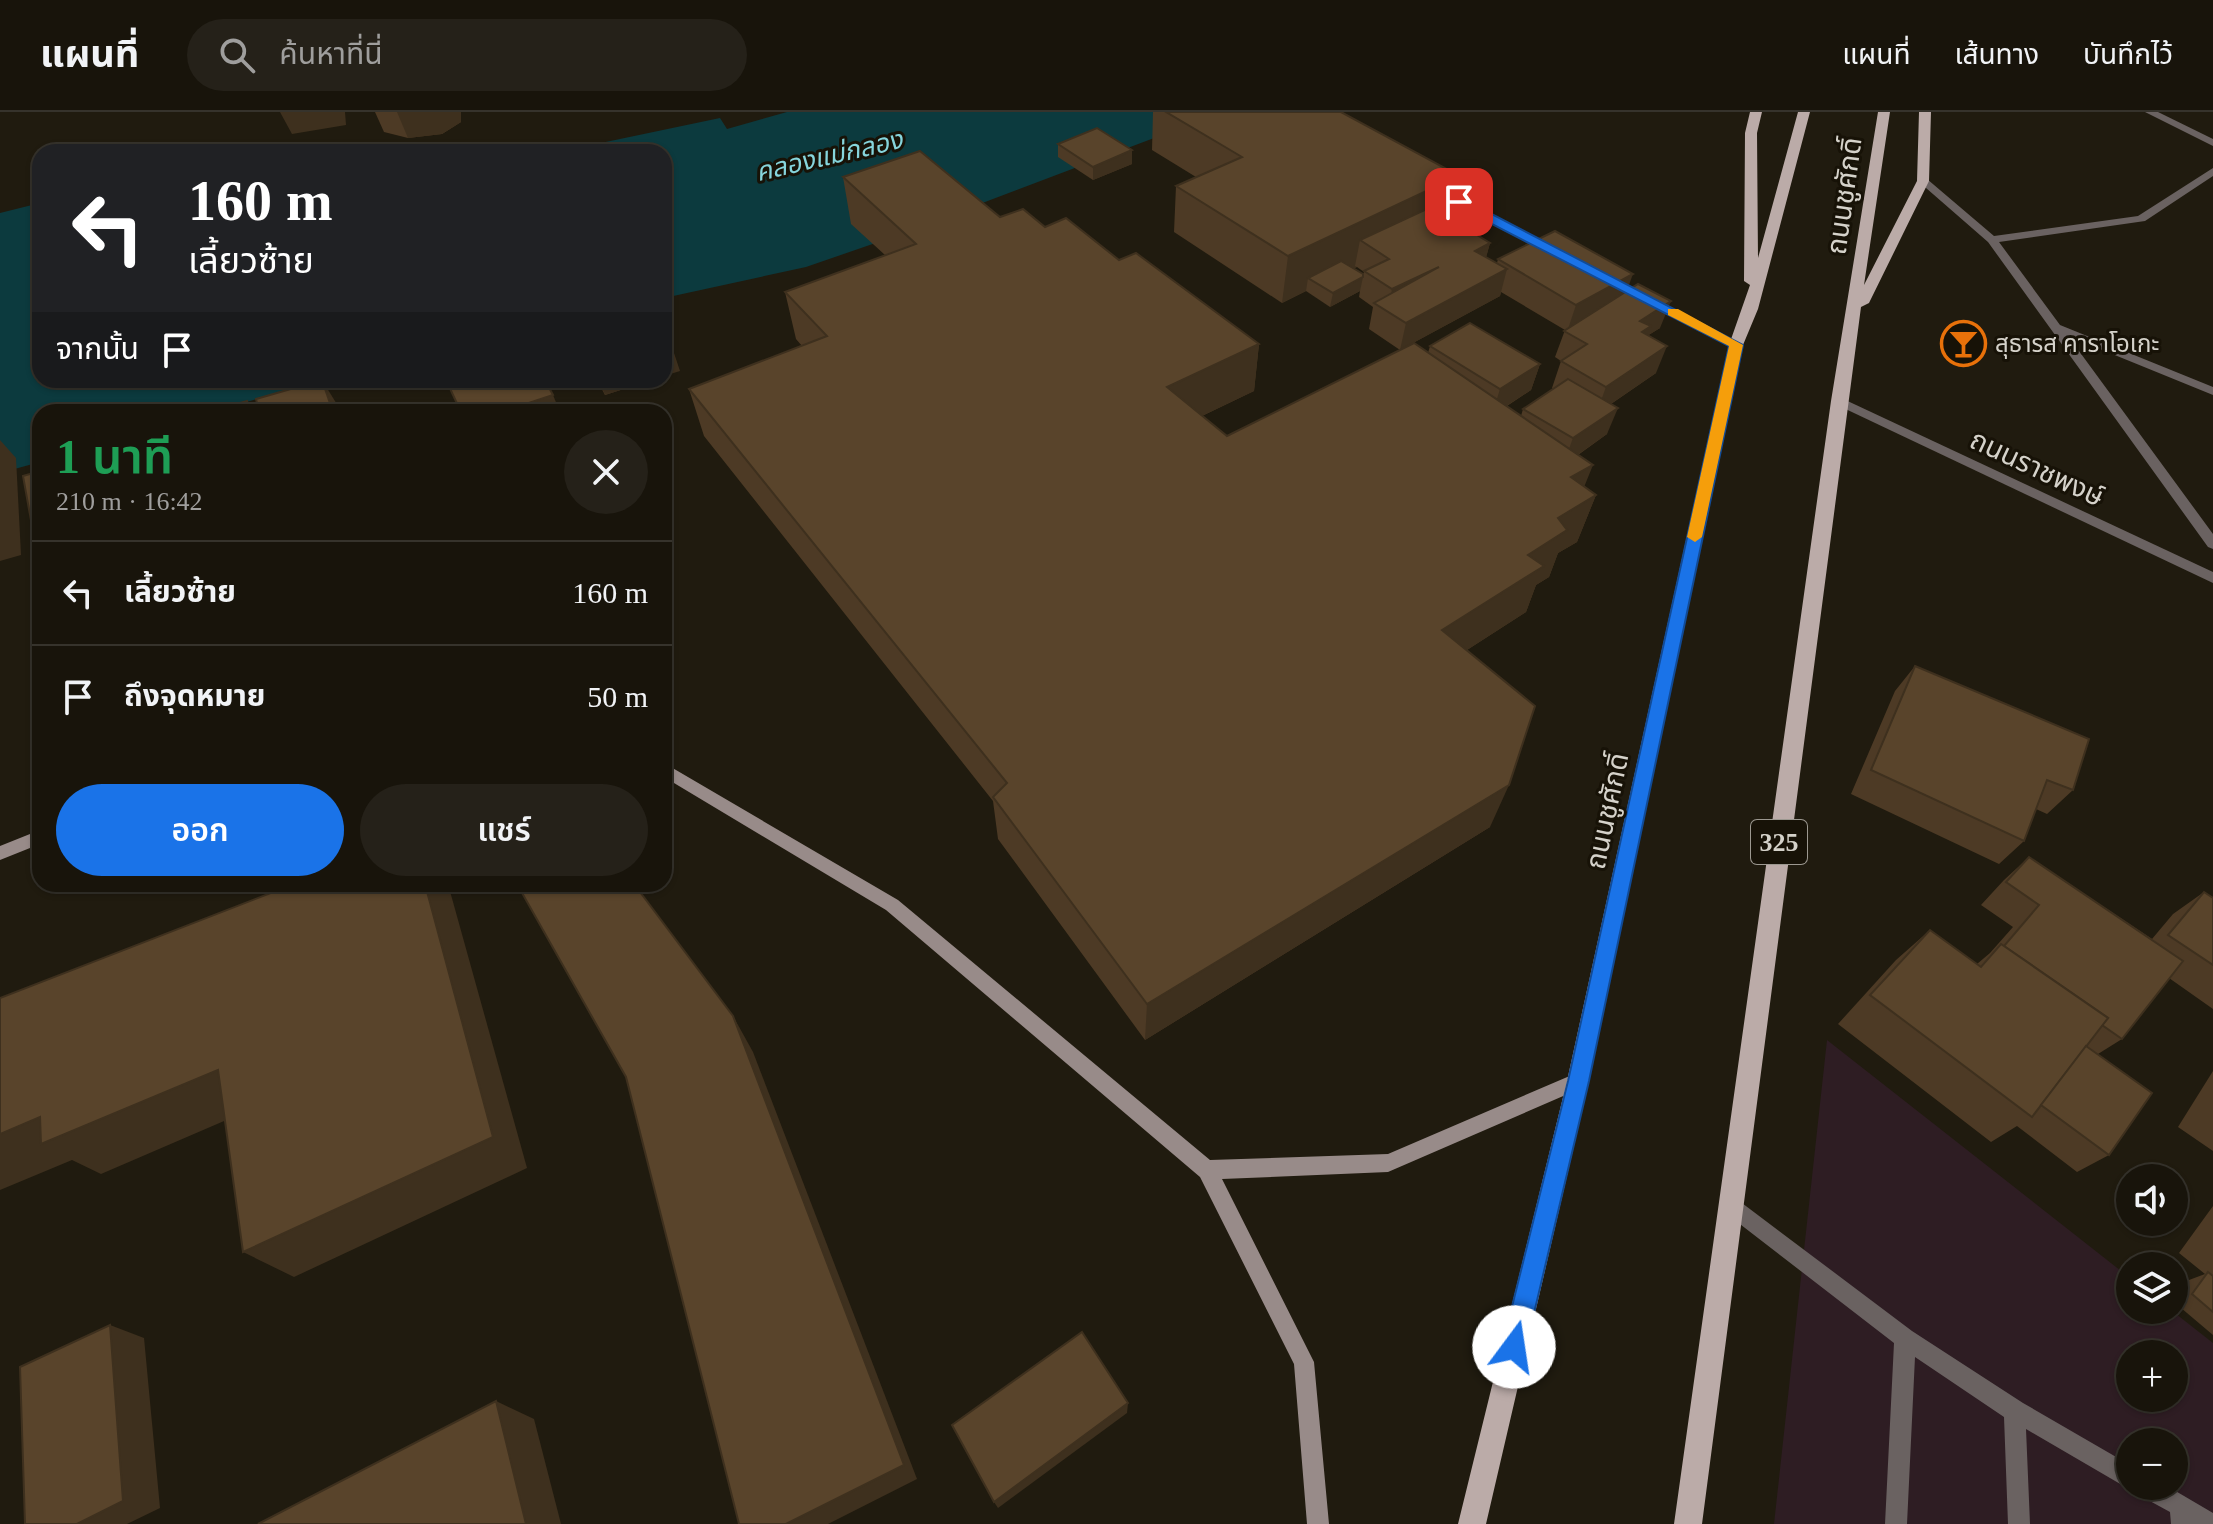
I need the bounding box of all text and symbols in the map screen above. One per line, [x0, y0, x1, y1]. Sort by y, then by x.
search box [187, 19, 747, 91]
text: แผนที่ [40, 33, 139, 75]
icon: search [215, 33, 259, 77]
text: ค้นหาที่นี่ [279, 37, 383, 70]
text: แผนที่ [1842, 39, 1910, 70]
text: เส้นทาง [1954, 39, 2039, 70]
text: บันทึกไว้ [2083, 39, 2173, 70]
water label: คลองแม่กลอง [753, 125, 906, 187]
street label: ถนนชูศักดิ์ [1820, 135, 1870, 257]
pin [1425, 168, 1493, 236]
text: 160 m [188, 170, 333, 232]
icon: left [56, 176, 160, 280]
icon: arrive [1437, 180, 1481, 224]
text: เลี้ยวซ้าย [188, 241, 314, 281]
bar icon: สุธารส คาราโอเกะ [1940, 320, 1988, 368]
icon: arrive [155, 328, 199, 372]
place label: สุธารส คาราโอเกะ [1995, 331, 2159, 359]
text: จากนั้น [56, 332, 139, 365]
street label: ถนนราชพงษ์ [1965, 424, 2109, 512]
text: 1 นาที [56, 430, 173, 483]
button: close [564, 430, 648, 514]
text: 210 m · 16:42 [56, 487, 203, 516]
icon: left [56, 571, 100, 615]
text: เลี้ยวซ้าย [124, 575, 236, 608]
text: 160 m [572, 576, 648, 609]
icon: arrive [56, 675, 100, 719]
text: ถึงจุดหมาย [124, 679, 265, 712]
text: 50 m [587, 680, 648, 713]
street label: ถนนชูศักดิ์ [1579, 750, 1636, 872]
button: ออก [56, 784, 344, 876]
button: แชร์ [360, 784, 648, 876]
road number: 325 [1751, 820, 1807, 864]
map controls [2116, 1164, 2188, 1500]
button: sound [2116, 1164, 2188, 1236]
button: layers [2116, 1252, 2188, 1324]
position arrow [1472, 1305, 1556, 1389]
button: + [2116, 1340, 2188, 1412]
button: − [2116, 1428, 2188, 1500]

